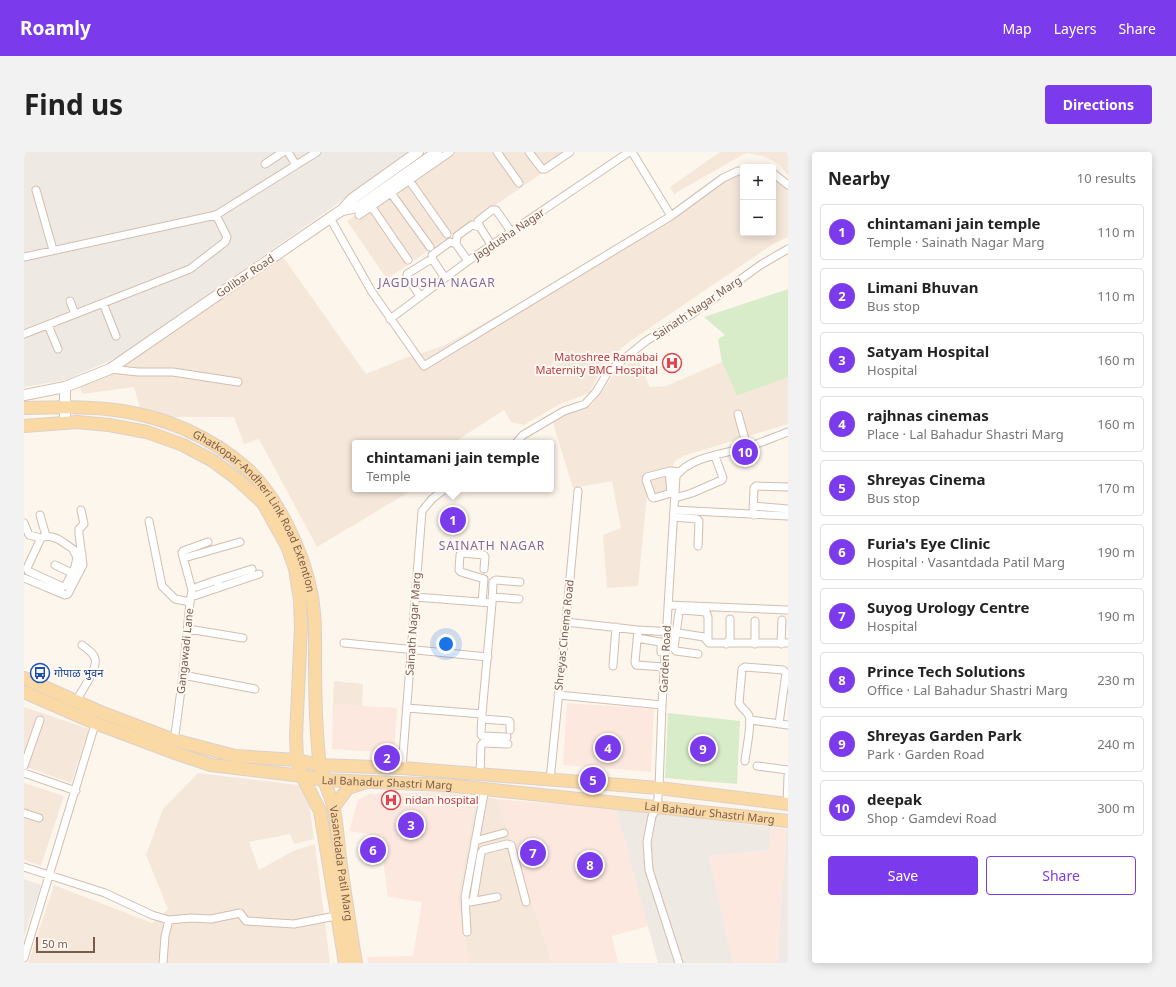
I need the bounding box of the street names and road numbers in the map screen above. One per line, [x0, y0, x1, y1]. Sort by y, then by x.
street label: Jagdusha Nagar [469, 204, 548, 263]
street label: Golibar Road [213, 251, 277, 301]
street label: Sainath Nagar Marg [649, 272, 744, 343]
street label: Ghatkopar-Andheri Link Road Extention [190, 426, 319, 594]
street label: Sainath Nagar Marg [401, 572, 424, 676]
street label: Shreyas Cinema Road [550, 579, 577, 691]
street label: Gangawadi Lane [173, 607, 196, 695]
street label: Garden Road [655, 625, 674, 693]
street label: Lal Bahadur Shastri Marg [321, 772, 453, 793]
street label: Lal Bahadur Shastri Marg [644, 798, 775, 827]
street label: Vasantdada Patil Marg [326, 804, 357, 922]

